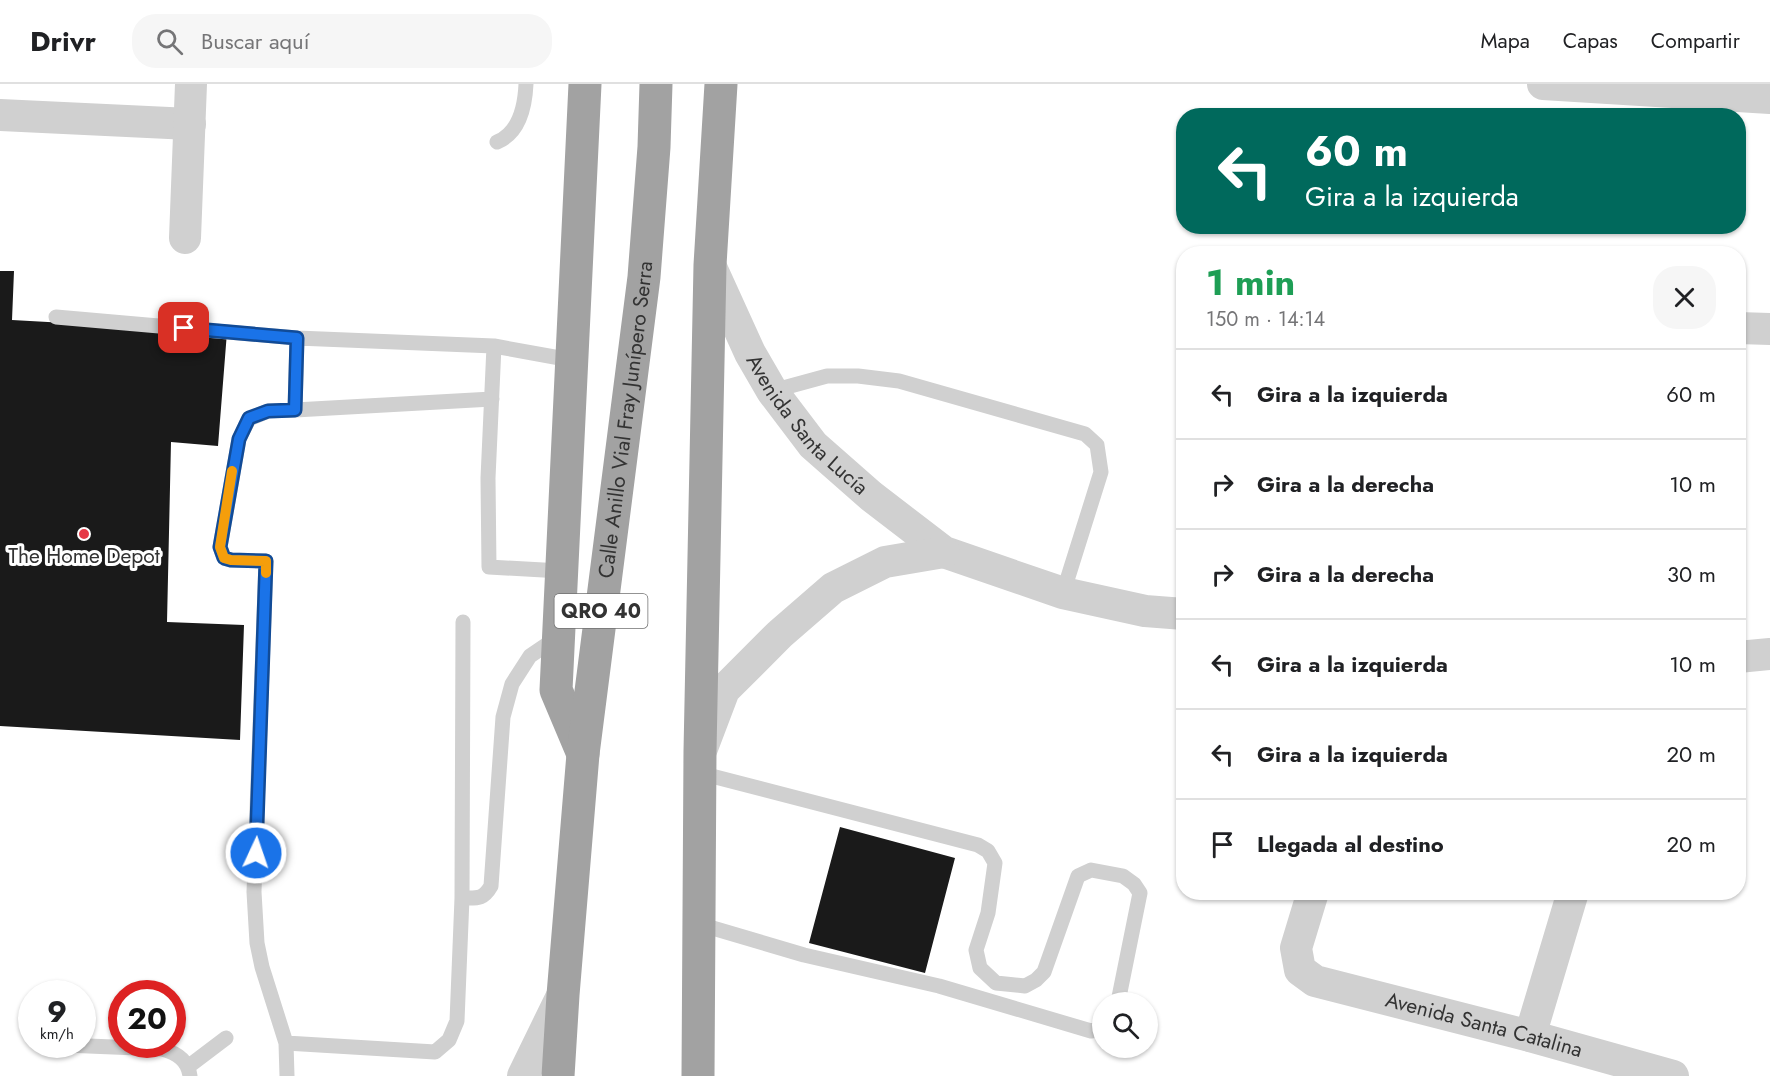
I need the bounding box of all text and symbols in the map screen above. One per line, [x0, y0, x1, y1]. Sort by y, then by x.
search box [132, 14, 552, 68]
text: Drivr [30, 21, 96, 62]
icon: search [153, 25, 186, 58]
text: Buscar aquí [201, 25, 309, 57]
text: Mapa [1481, 26, 1530, 56]
text: Capas [1563, 26, 1618, 56]
text: Compartir [1651, 26, 1740, 56]
text: 60 m [1305, 121, 1408, 182]
icon: left [1206, 132, 1284, 210]
text: Gira a la izquierda [1305, 177, 1519, 216]
text: 1 min [1206, 256, 1295, 308]
street label: Calle Anillo Vial Fray Junípero Serra [591, 260, 660, 580]
button: close [1653, 266, 1716, 329]
pin [158, 302, 209, 353]
text: 150 m · 14:14 [1206, 305, 1325, 334]
icon: arrive [167, 311, 200, 344]
street label: Avenida Santa Lucía [739, 349, 875, 502]
icon: left [1206, 378, 1239, 411]
text: Gira a la izquierda [1257, 378, 1448, 410]
text: 60 m [1666, 378, 1716, 410]
icon: right [1206, 468, 1239, 501]
text: Gira a la derecha [1257, 468, 1434, 500]
text: 10 m [1669, 468, 1716, 500]
marker: The Home Depot [77, 527, 91, 541]
place label: The Home Depot [8, 541, 160, 571]
icon: right [1206, 558, 1239, 591]
text: Gira a la derecha [1257, 558, 1434, 590]
text: 30 m [1667, 558, 1716, 590]
road number: QRO 40 [554, 594, 648, 628]
icon: left [1206, 648, 1239, 681]
text: Gira a la izquierda [1257, 648, 1448, 680]
text: 10 m [1669, 648, 1716, 680]
icon: left [1206, 738, 1239, 771]
text: Gira a la izquierda [1257, 738, 1448, 770]
text: 20 m [1667, 738, 1716, 770]
position arrow [224, 821, 288, 885]
icon: arrive [1206, 828, 1239, 861]
text: Llegada al destino [1257, 828, 1444, 860]
text: 20 m [1667, 828, 1716, 860]
speed limit sign: 20 [108, 980, 186, 1058]
street label: Avenida Santa Catalina [1382, 985, 1586, 1065]
text: 9 [47, 990, 67, 1033]
map controls [1092, 992, 1158, 1058]
button: search [1092, 992, 1158, 1058]
text: km/h [40, 1023, 74, 1045]

